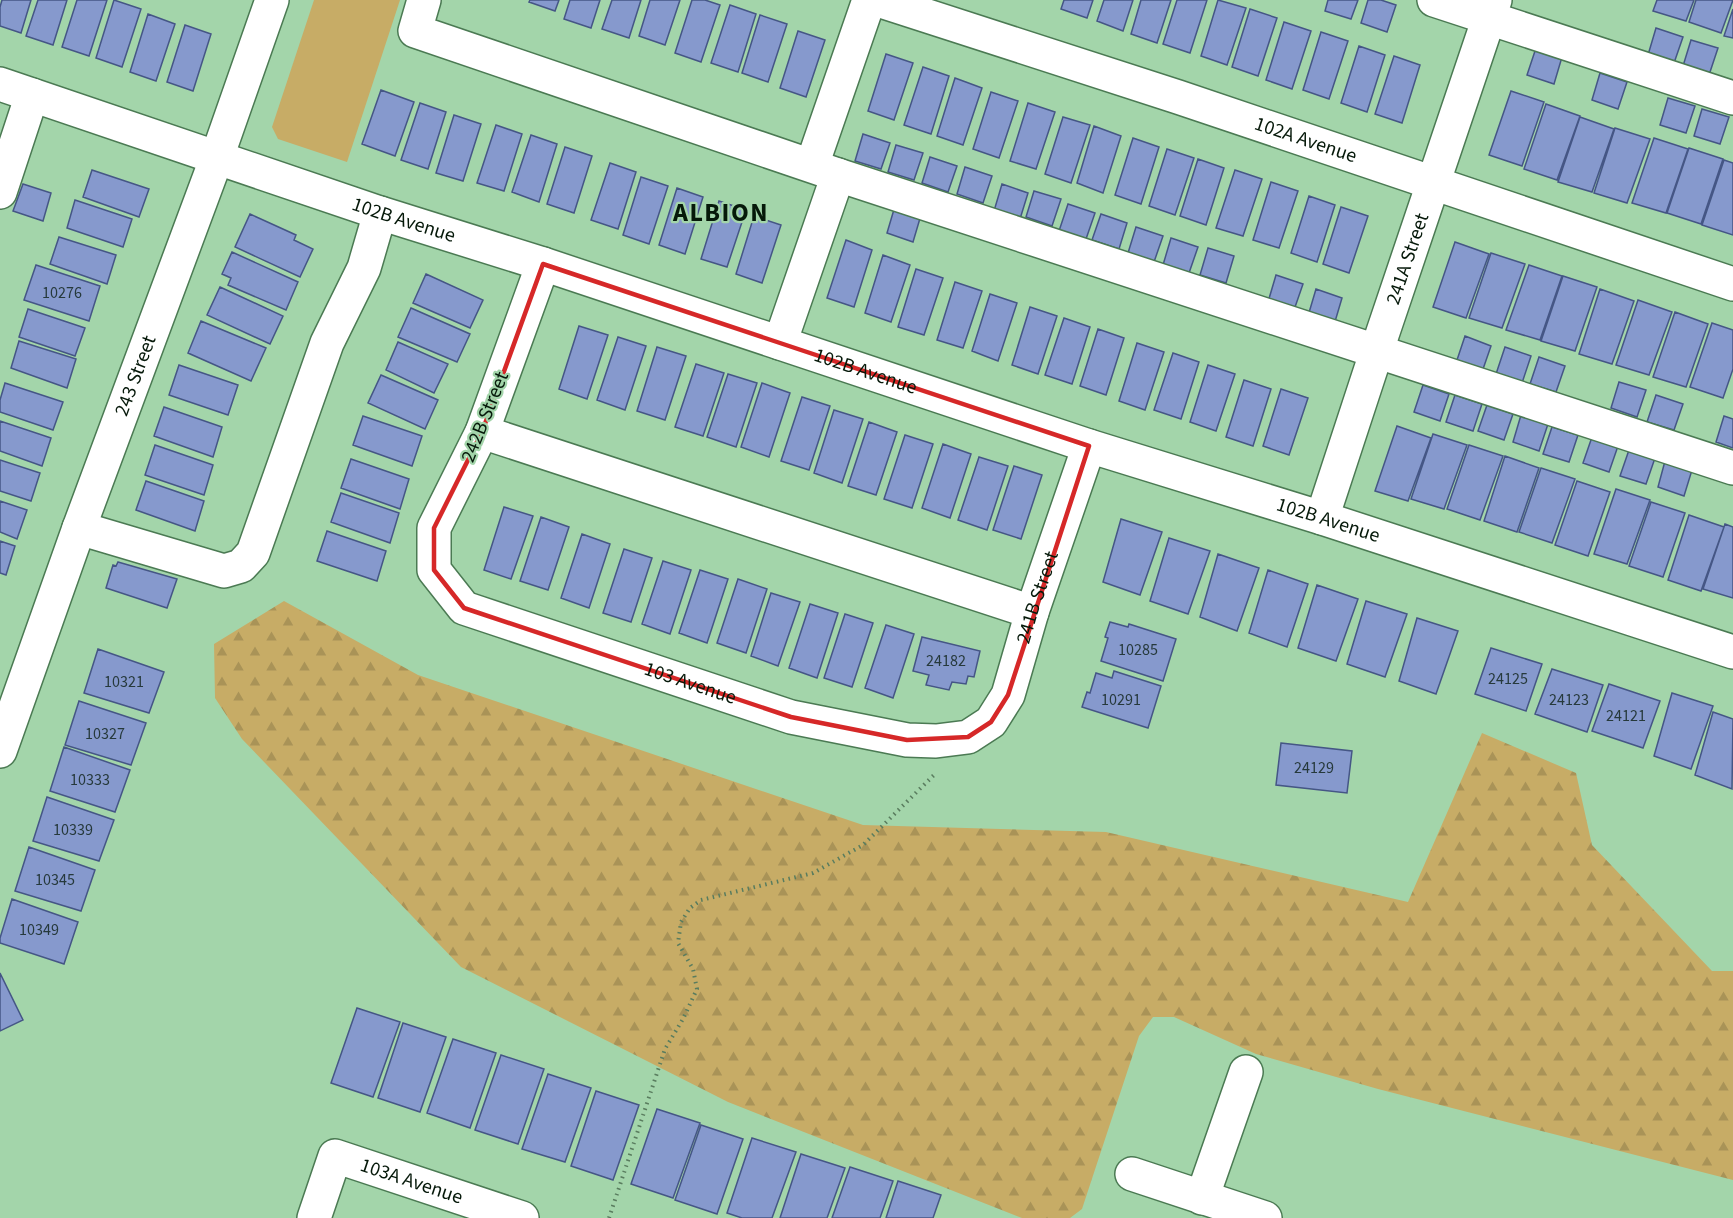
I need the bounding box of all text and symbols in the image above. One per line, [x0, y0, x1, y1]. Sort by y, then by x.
street label: 102A Avenue [1251, 110, 1361, 170]
street label: 102B Avenue [348, 190, 459, 250]
district label: ALBION [672, 194, 769, 231]
street label: 241A Street [1379, 209, 1436, 308]
house number: 10276 [42, 282, 82, 304]
street label: 243 Street [108, 331, 163, 420]
street label: 102B Avenue [810, 341, 921, 402]
street label: 242B Street [454, 367, 516, 467]
street label: 102B Avenue [1273, 491, 1384, 550]
street label: 241B Street [1010, 547, 1066, 647]
house number: 10285 [1118, 639, 1158, 661]
house number: 24182 [926, 650, 966, 672]
street label: 103 Avenue [641, 655, 740, 712]
house number: 24125 [1488, 668, 1528, 690]
house number: 10321 [104, 671, 144, 693]
house number: 10291 [1101, 689, 1141, 711]
house number: 24123 [1549, 689, 1589, 711]
house number: 24121 [1606, 705, 1646, 727]
house number: 10327 [85, 723, 125, 745]
house number: 24129 [1294, 757, 1334, 779]
house number: 10333 [70, 769, 110, 791]
house number: 10339 [53, 819, 93, 841]
house number: 10345 [35, 869, 75, 891]
house number: 10349 [19, 919, 59, 941]
street label: 103A Avenue [357, 1151, 466, 1211]

